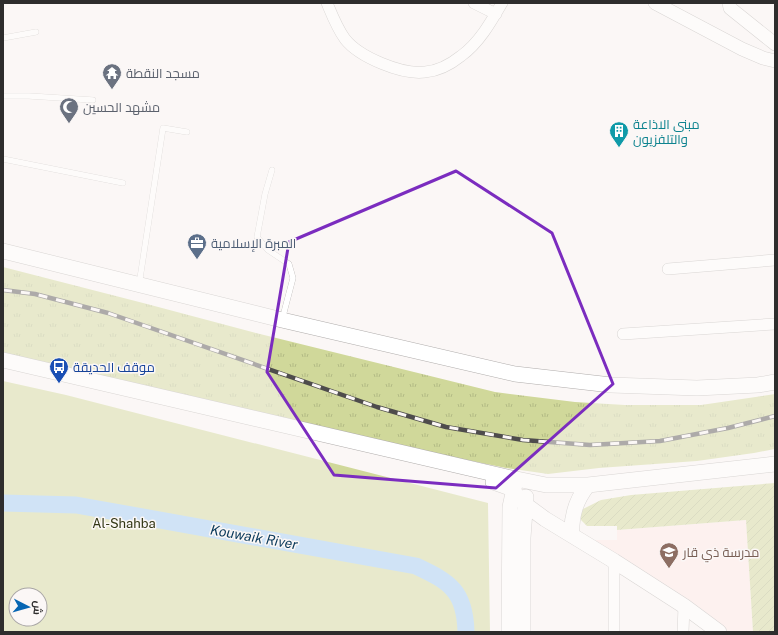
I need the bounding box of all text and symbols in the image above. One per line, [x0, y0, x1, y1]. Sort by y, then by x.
temple icon: مسجد النقطة [101, 62, 123, 90]
place label: مسجد النقطة [126, 66, 200, 81]
mosque icon: مشهد الحسين [58, 96, 80, 124]
place label: مشهد الحسين [83, 100, 160, 115]
place label: مبنى الاذاعة والتلفزيون [633, 117, 700, 147]
building icon: مبنى الاذاعة والتلفزيون [608, 120, 630, 148]
office icon: المبرة الإسلامية [186, 232, 208, 260]
place label: المبرة الإسلامية [211, 236, 296, 252]
bus stop icon: موقف الحديقة [48, 356, 70, 384]
place label: موقف الحديقة [73, 360, 155, 375]
park label: Al-Shahba [92, 516, 156, 531]
water label: Kouwaik River [209, 521, 300, 553]
school or university icon: مدرسة ذي قار [658, 541, 680, 569]
place label: مدرسة ذي قار [682, 545, 759, 563]
north arrow [8, 587, 48, 627]
text: ش [30, 600, 45, 616]

